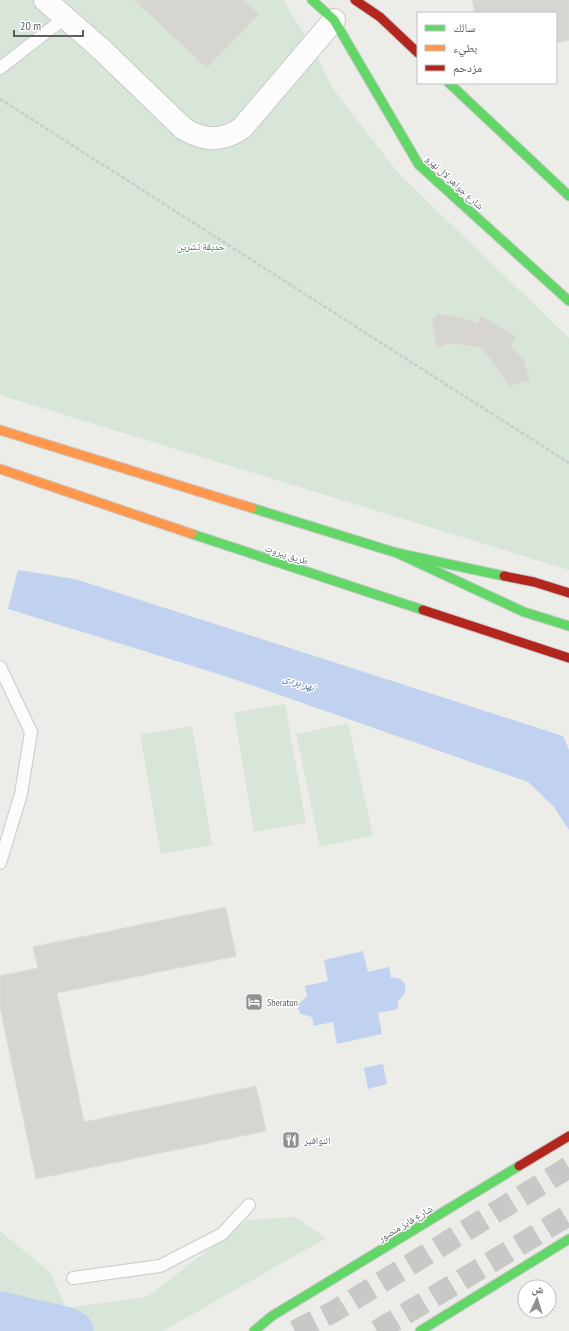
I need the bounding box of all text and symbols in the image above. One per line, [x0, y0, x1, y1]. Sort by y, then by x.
scale bar [14, 12, 83, 38]
legend [417, 12, 557, 84]
text: 20 m [20, 18, 41, 33]
text: سالك [453, 20, 475, 35]
text: بطيء [453, 40, 477, 58]
text: مزدحم [453, 60, 482, 76]
street label: شارع جواهر لال نهرو [423, 152, 487, 213]
park label: حديقة تشرين [177, 240, 226, 253]
street label: طريق بيروت [263, 541, 311, 568]
water label: نهر بردى [281, 670, 318, 695]
hotel icon: Sheraton [244, 992, 264, 1012]
place label: Sheraton [267, 996, 298, 1009]
restaurant icon: النوافير [281, 1130, 301, 1150]
place label: النوافير [303, 1134, 330, 1147]
street label: شارع فايز منصور [375, 1202, 435, 1245]
north arrow [517, 1279, 557, 1319]
text: ش [531, 1282, 544, 1297]

